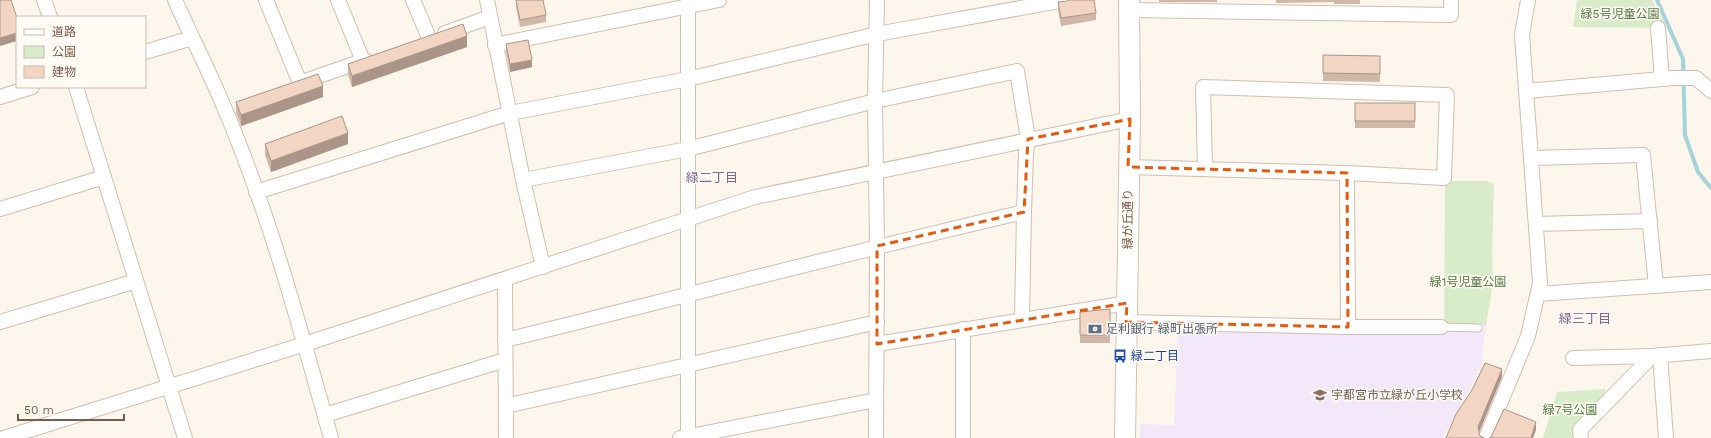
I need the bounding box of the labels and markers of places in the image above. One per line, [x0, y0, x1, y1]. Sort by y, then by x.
bank icon: 足利銀行 緑町出張所 [1087, 321, 1103, 337]
place label: 足利銀行 緑町出張所 [1106, 322, 1218, 336]
bus stop icon: 緑二丁目 [1112, 348, 1128, 364]
place label: 緑二丁目 [1131, 349, 1179, 363]
school or university icon: 宇都宮市立緑が丘小学校 [1312, 387, 1328, 403]
place label: 宇都宮市立緑が丘小学校 [1331, 388, 1463, 402]

